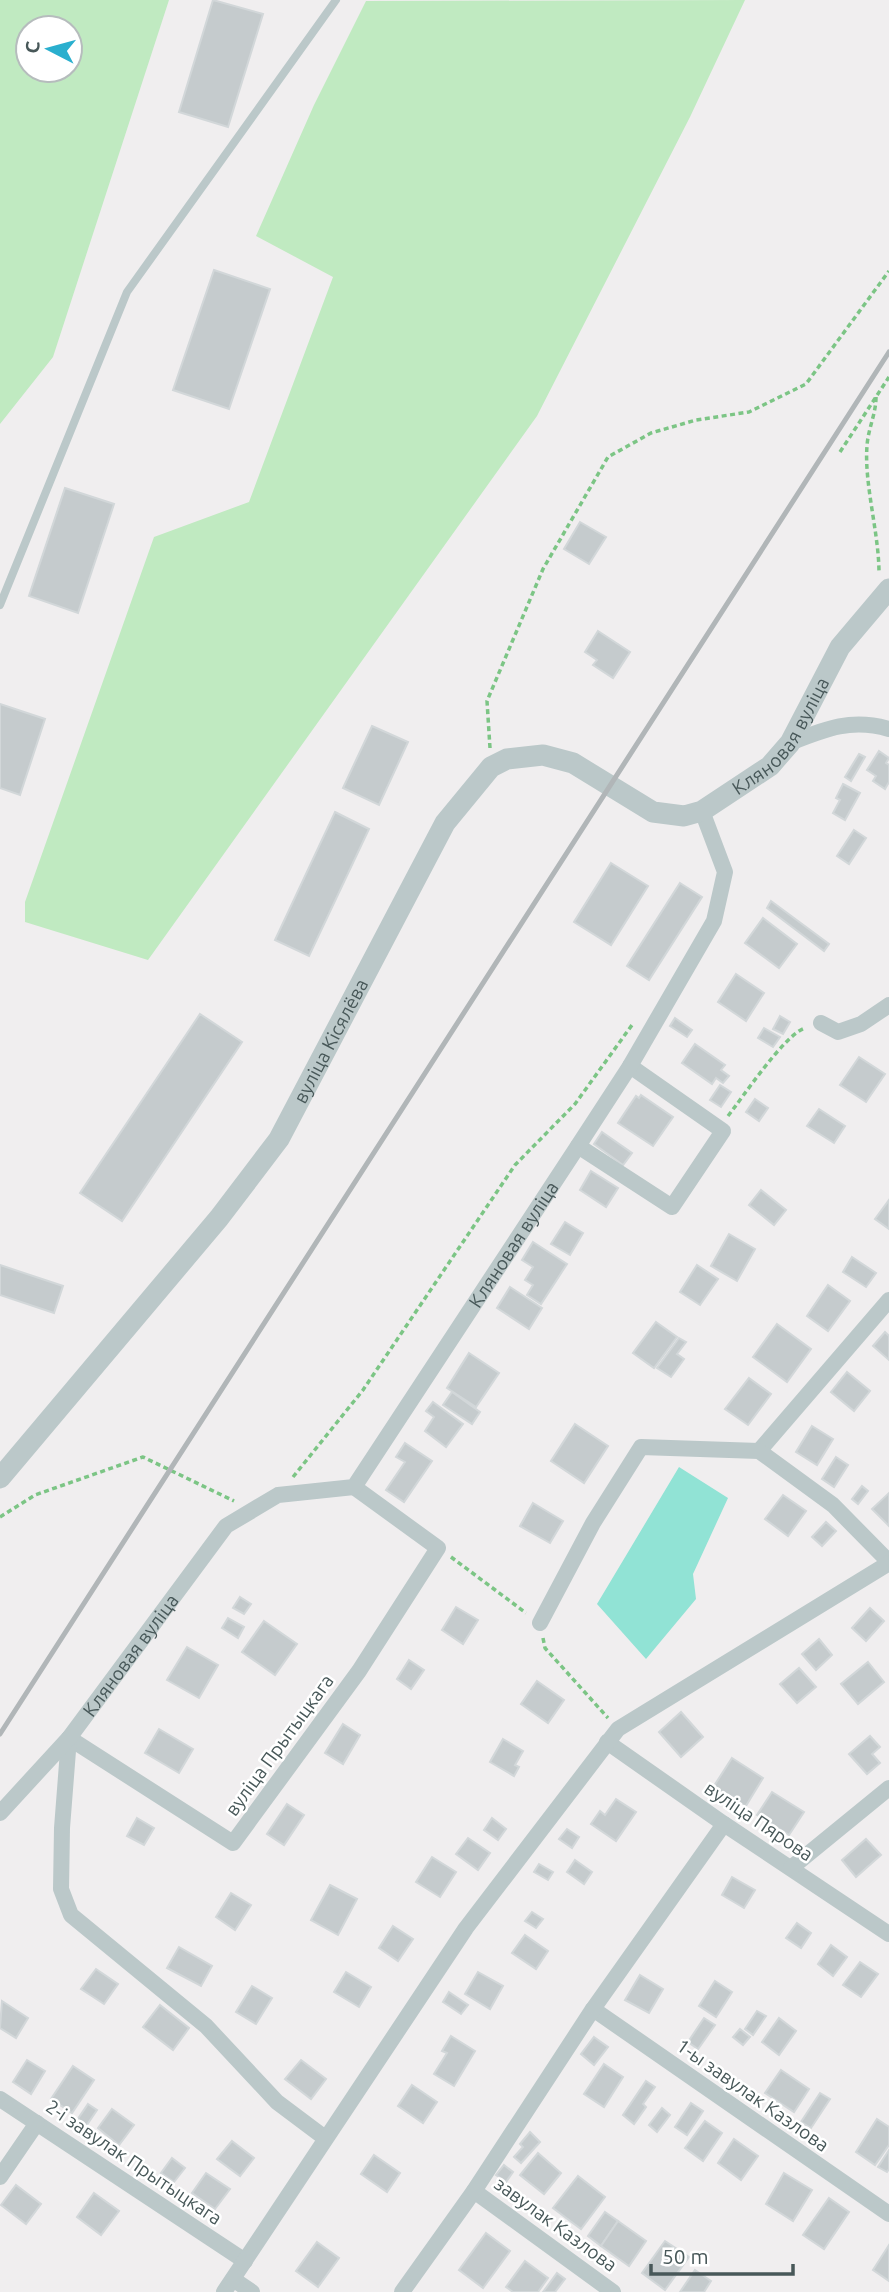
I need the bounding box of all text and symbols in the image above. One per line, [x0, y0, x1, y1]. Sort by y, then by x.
north arrow [14, 14, 84, 84]
text: С [21, 40, 44, 54]
street label: Кляновая вуліца [728, 673, 833, 799]
street label: вуліца Кісялёва [289, 975, 372, 1107]
street label: Кляновая вуліца [464, 1177, 563, 1312]
street label: Кляновая вуліца [78, 1590, 183, 1721]
street label: вуліца Прытыцкага [220, 1670, 338, 1820]
street label: вуліца Пярова [701, 1777, 817, 1865]
street label: 1-ы завулак Казлова [673, 2034, 833, 2156]
street label: 2-і завулак Прытыцкага [42, 2095, 226, 2229]
street label: завулак Казлова [490, 2172, 622, 2276]
scale bar [651, 2232, 793, 2276]
text: 50 m [662, 2244, 709, 2268]

